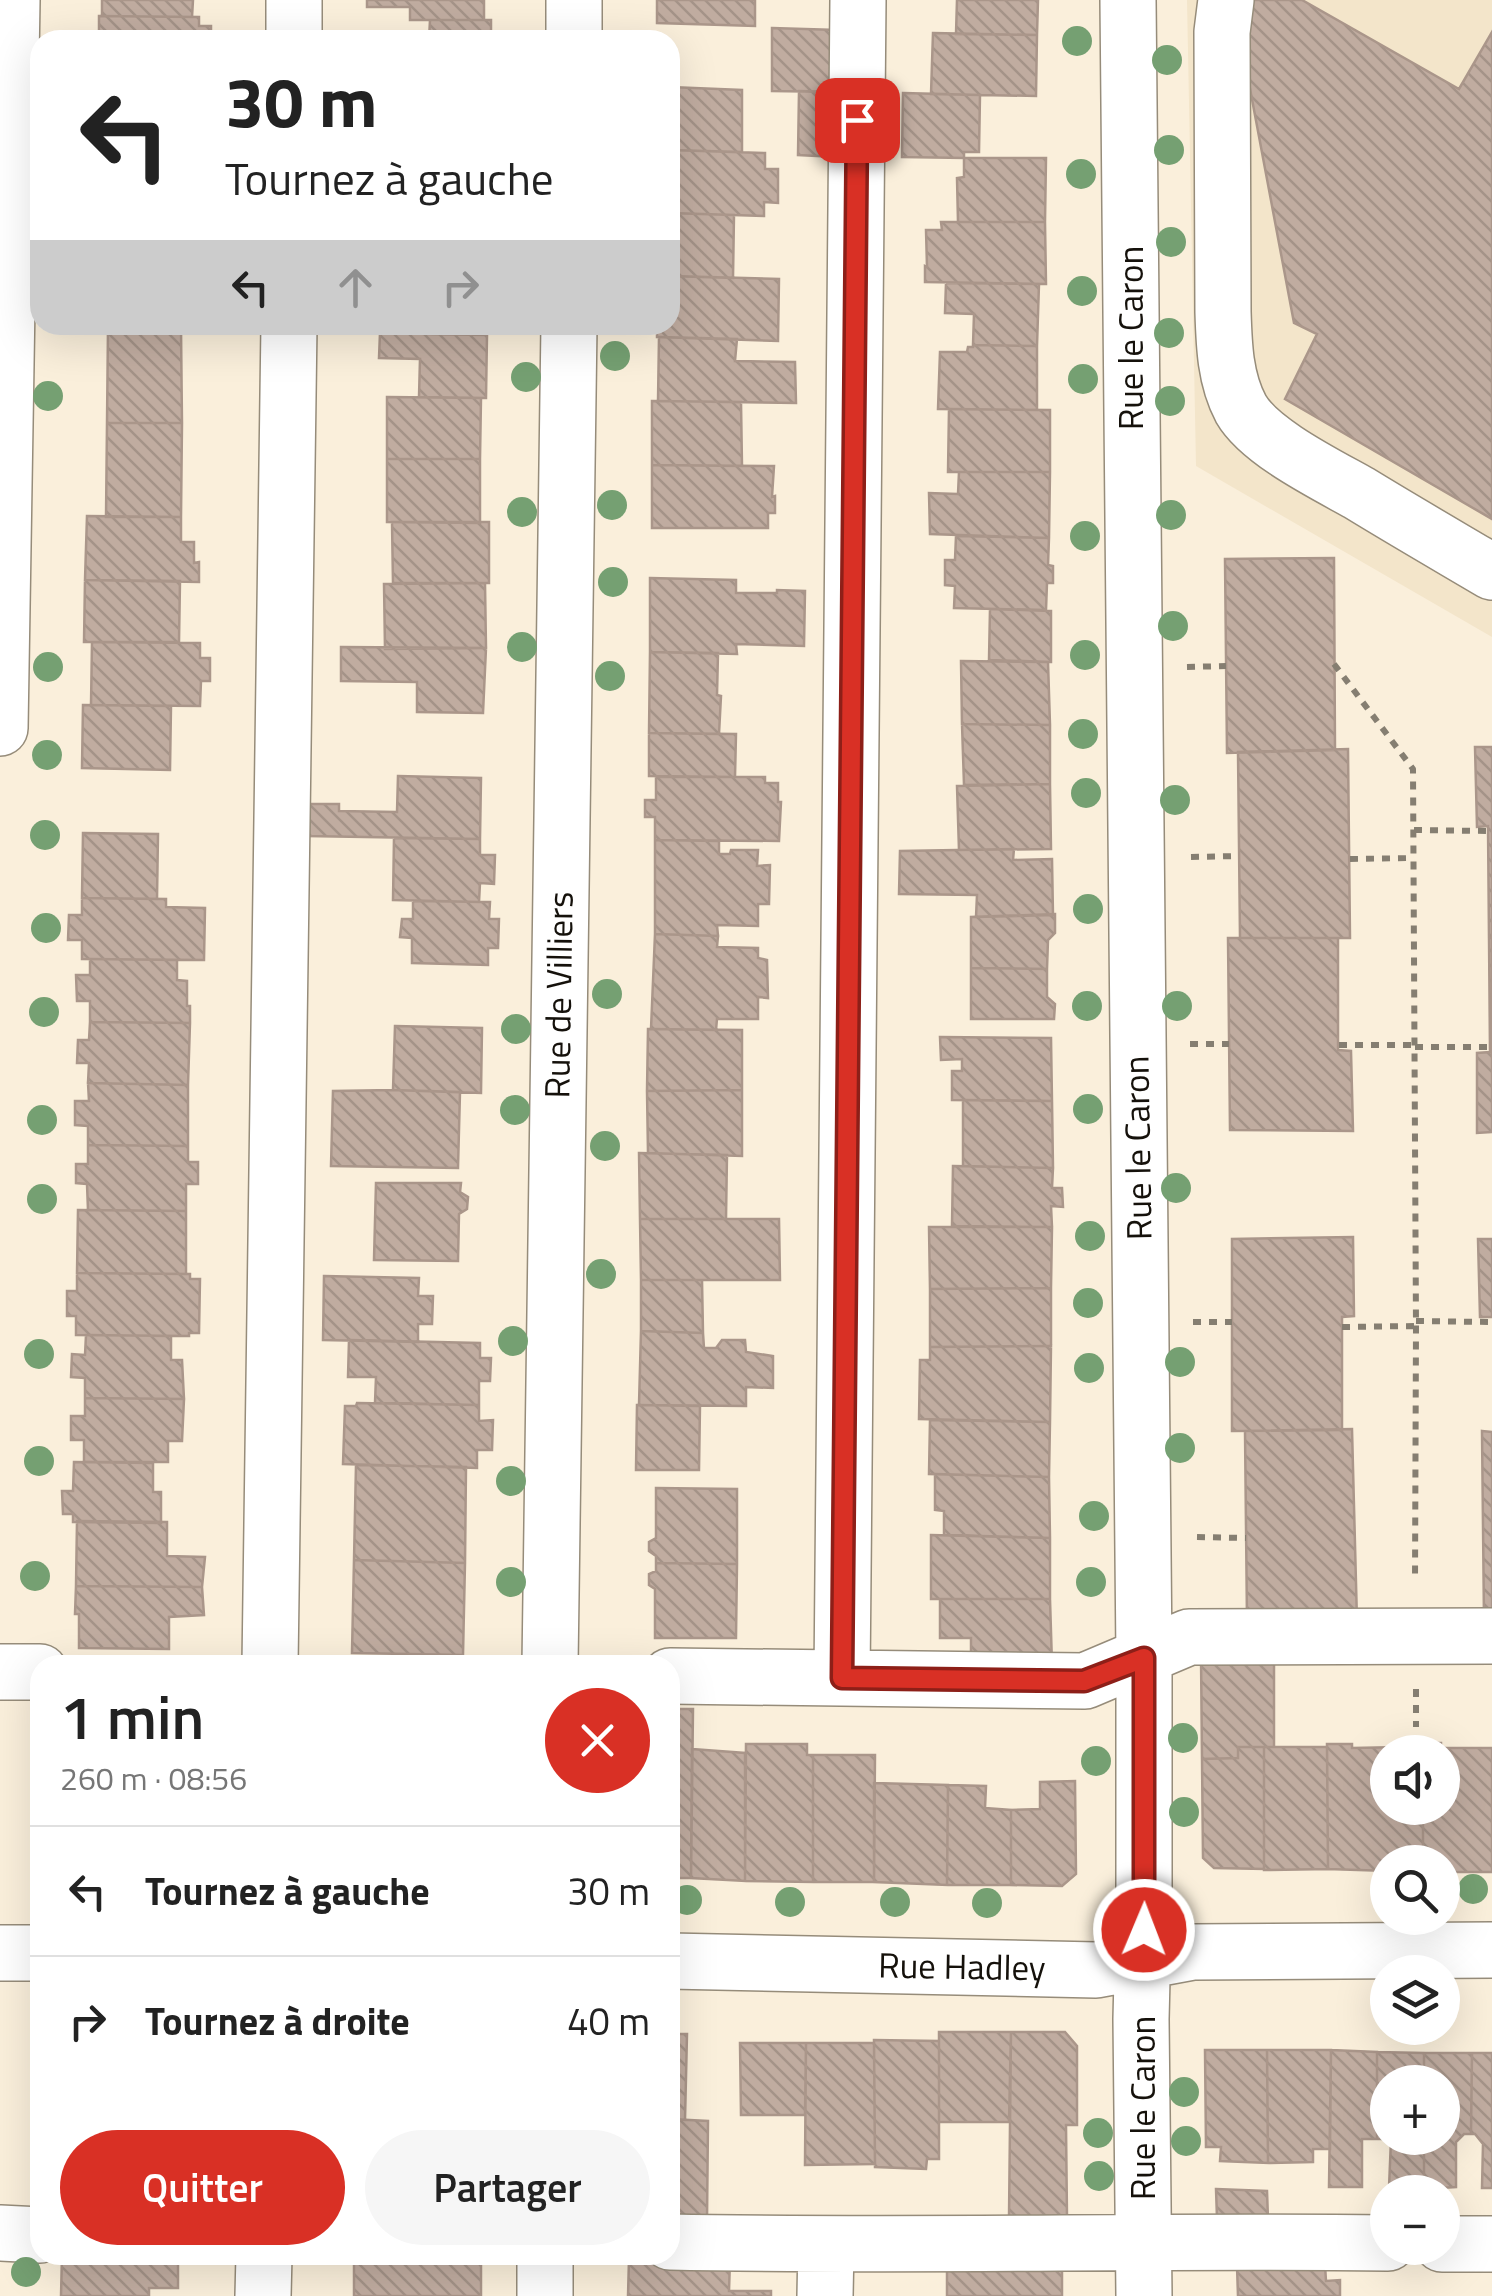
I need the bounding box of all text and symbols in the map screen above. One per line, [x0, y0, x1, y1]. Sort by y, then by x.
text: 30 m [225, 48, 378, 154]
icon: left [60, 70, 190, 200]
pin [815, 78, 900, 163]
icon: arrive [830, 93, 885, 148]
text: Tournez à gauche [225, 144, 554, 212]
street label: Rue le Caron [1103, 246, 1157, 430]
icon: left [223, 260, 278, 315]
icon: ahead [328, 260, 383, 315]
icon: right [433, 260, 488, 315]
street label: Rue de Villiers [529, 891, 587, 1099]
street label: Rue le Caron [1108, 1055, 1166, 1241]
text: 1 min [60, 1671, 204, 1762]
button: close [545, 1688, 650, 1793]
map controls [1370, 1735, 1460, 2265]
button: sound [1370, 1735, 1460, 1825]
text: 260 m · 08:56 [60, 1754, 247, 1802]
button: search [1370, 1845, 1460, 1935]
text: Tournez à gauche [145, 1862, 430, 1920]
text: 30 m [567, 1862, 650, 1920]
icon: left [60, 1864, 115, 1919]
position arrow [1092, 1878, 1196, 1982]
street label: Rue Hadley [878, 1938, 1046, 1994]
button: layers [1370, 1955, 1460, 2045]
text: Tournez à droite [145, 1992, 410, 2050]
text: 40 m [567, 1992, 650, 2050]
icon: right [60, 1994, 115, 2049]
street label: Rue le Caron [1115, 2016, 1169, 2200]
button: + [1370, 2065, 1460, 2155]
button: Quitter [60, 2130, 345, 2245]
button: Partager [365, 2130, 650, 2245]
button: − [1370, 2175, 1460, 2265]

